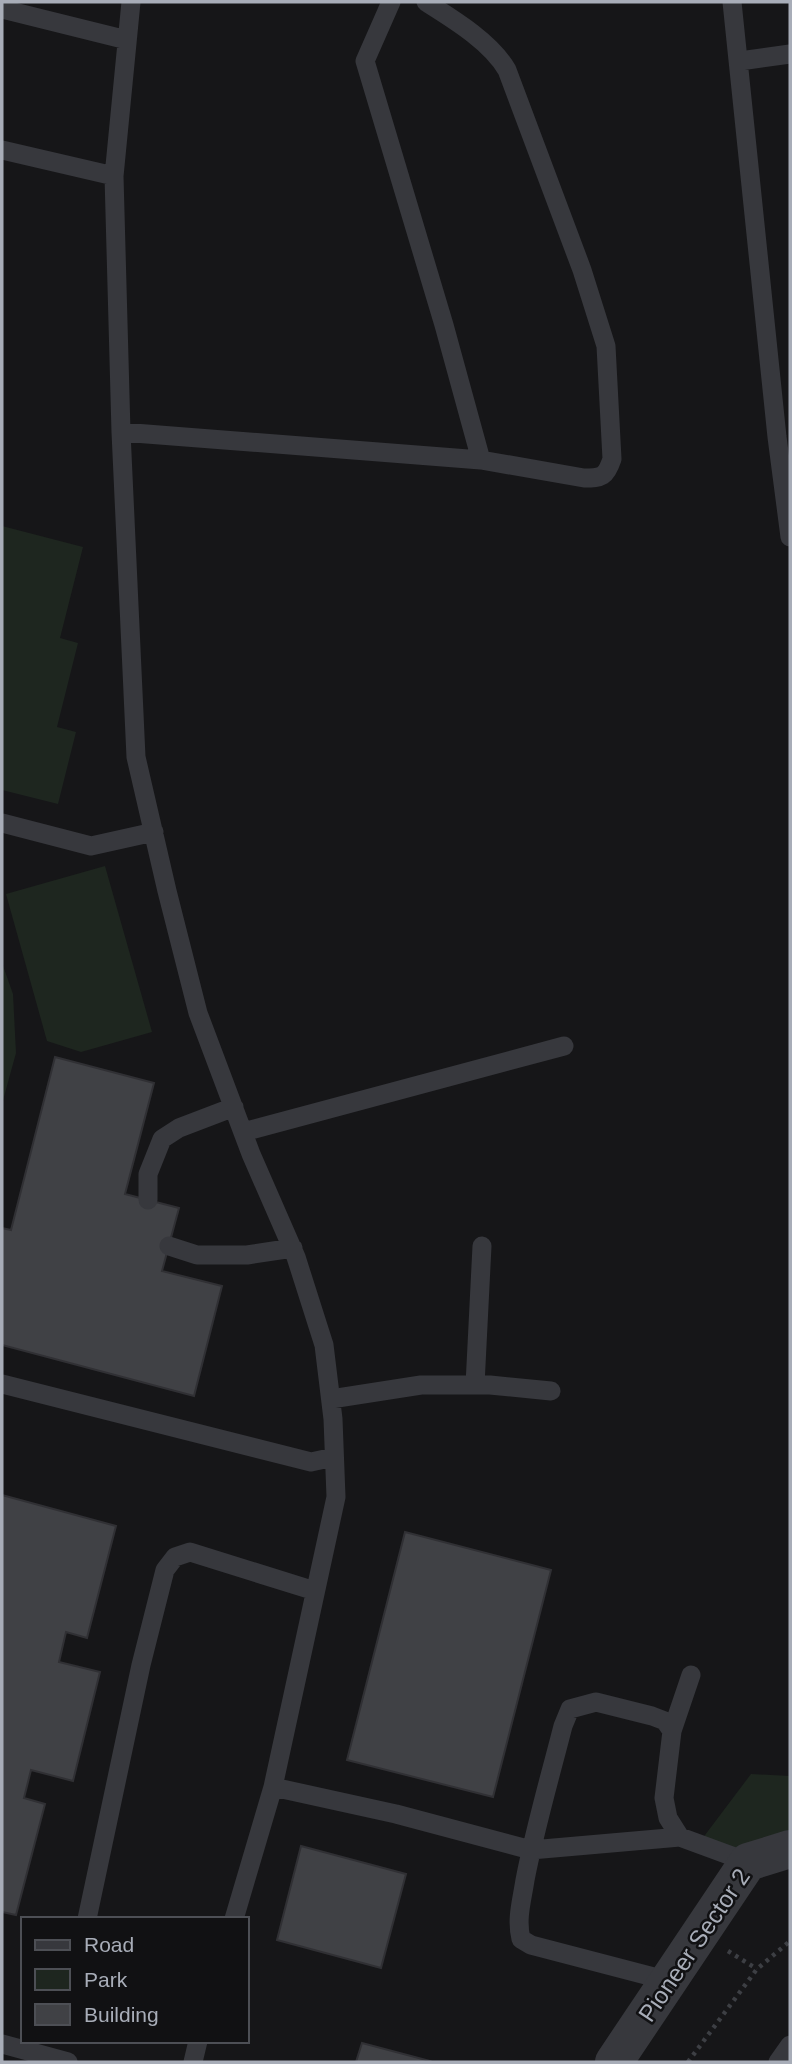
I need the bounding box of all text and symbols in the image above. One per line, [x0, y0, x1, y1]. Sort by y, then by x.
street label: Pioneer Sector 2 [633, 1863, 755, 2027]
legend [21, 1917, 248, 2043]
text: Road [84, 1933, 134, 1956]
text: Park [84, 1968, 128, 1991]
text: Building [84, 2003, 159, 2026]

